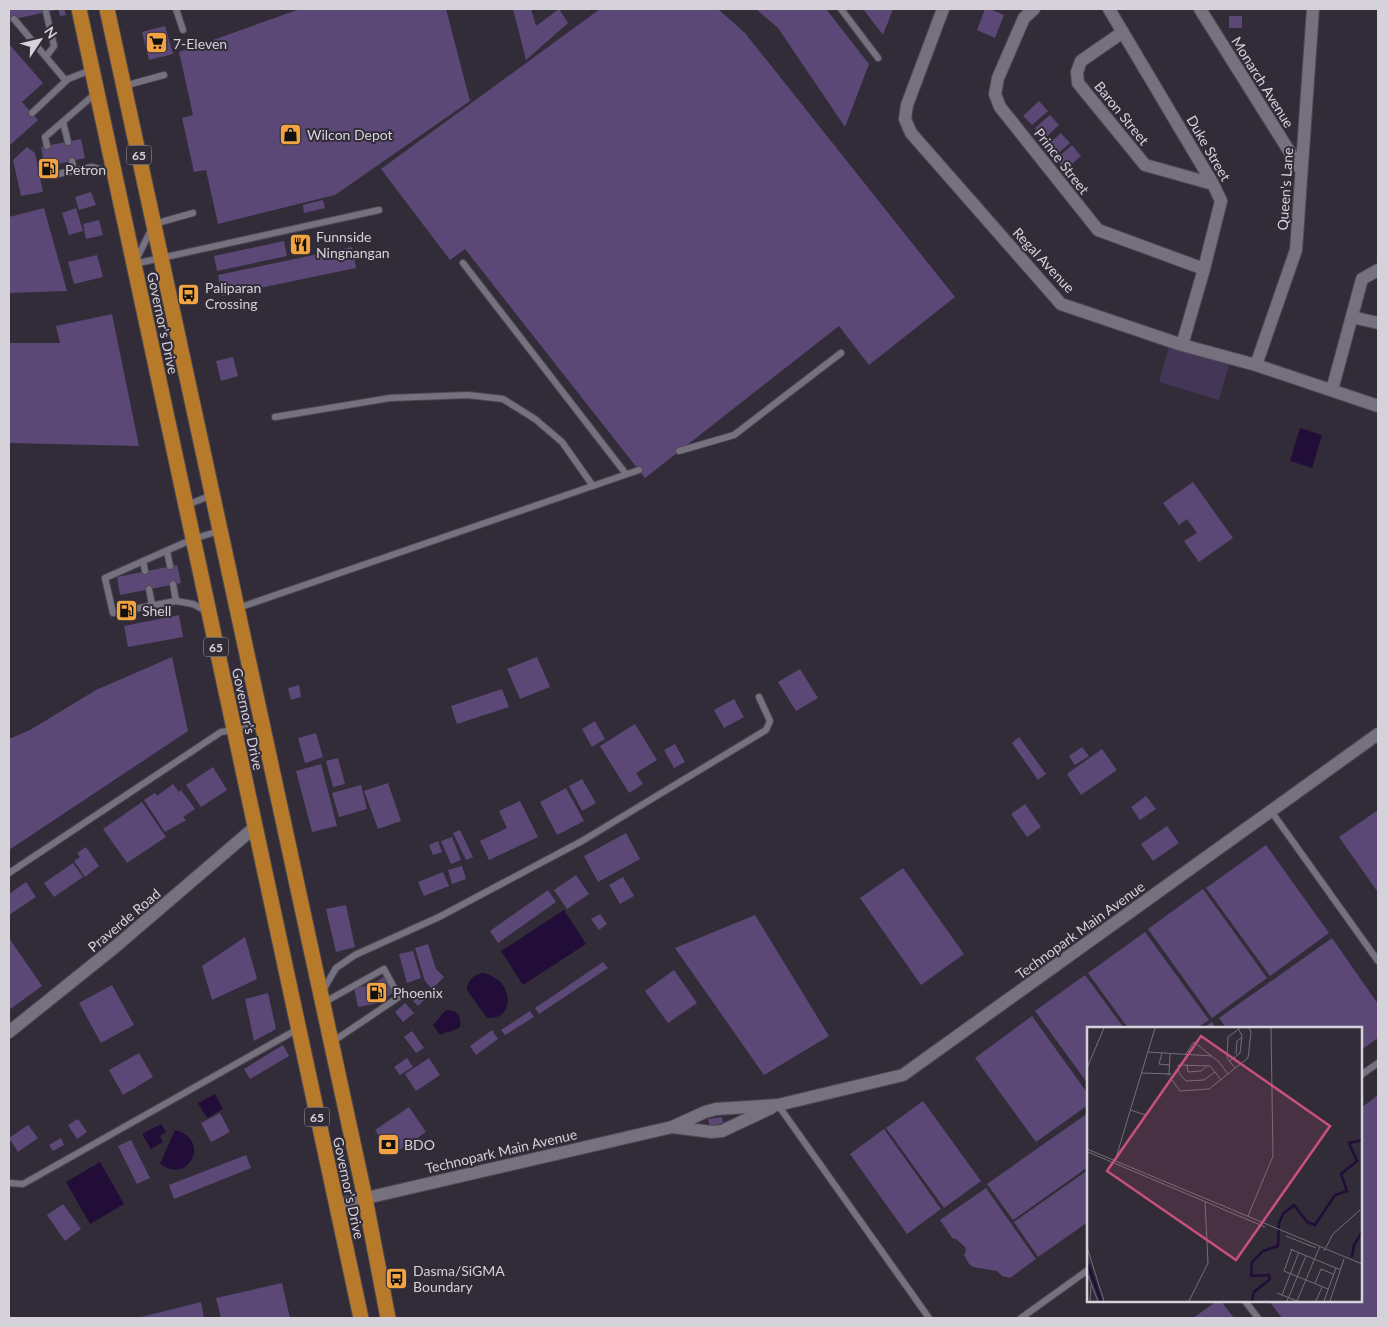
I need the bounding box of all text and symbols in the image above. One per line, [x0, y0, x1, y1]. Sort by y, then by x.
north arrow [15, 15, 65, 65]
text: N [41, 23, 61, 42]
supermarket icon: 7-Eleven [145, 31, 169, 55]
street label: Monarch Avenue [1228, 33, 1298, 131]
place label: 7-Eleven [173, 35, 227, 52]
street label: Baron Street [1091, 78, 1153, 148]
street label: Duke Street [1183, 112, 1235, 184]
shop icon: Wilcon Depot [279, 122, 303, 146]
street label: Prince Street [1031, 125, 1093, 197]
place label: Wilcon Depot [307, 126, 393, 143]
road number: 65 [126, 146, 152, 164]
street label: Queen's Lane [1274, 147, 1296, 231]
fuel station icon: Petron [37, 157, 61, 181]
place label: Petron [65, 161, 106, 178]
street label: Regal Avenue [1010, 224, 1078, 296]
place label: Funnside Ningnangan [316, 228, 390, 261]
restaurant icon: Funnside Ningnangan [288, 232, 312, 256]
street label: Governor's Drive [144, 270, 182, 376]
place label: Paliparan Crossing [205, 279, 261, 312]
bus stop icon: Paliparan Crossing [177, 283, 201, 307]
fuel station icon: Shell [114, 598, 138, 622]
place label: Shell [142, 602, 171, 619]
road number: 65 [204, 638, 228, 656]
street label: Governor's Drive [229, 666, 267, 772]
street label: Technopark Main Avenue [1012, 878, 1148, 982]
street label: Praverde Road [84, 885, 164, 955]
fuel station icon: Phoenix [365, 980, 389, 1004]
place label: Phoenix [393, 984, 443, 1001]
inset map [1087, 1027, 1362, 1302]
road number: 65 [304, 1108, 330, 1126]
street label: Technopark Main Avenue [423, 1125, 579, 1177]
bank icon: BDO [376, 1132, 400, 1156]
street label: Governor's Drive [330, 1135, 368, 1241]
place label: BDO [404, 1136, 435, 1153]
place label: Dasma/SiGMA Boundary [413, 1262, 505, 1295]
bus stop icon: Dasma/SiGMA Boundary [385, 1266, 409, 1290]

